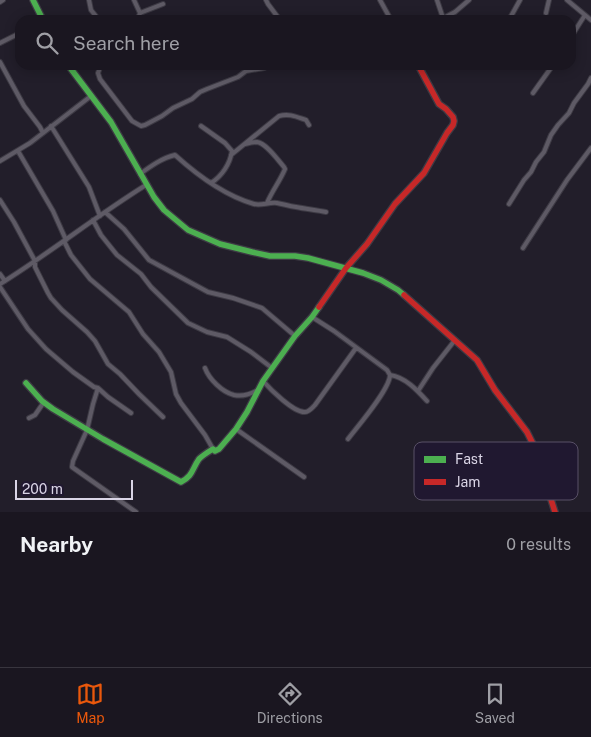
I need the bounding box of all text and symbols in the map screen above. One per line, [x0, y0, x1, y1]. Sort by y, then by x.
search box [15, 15, 576, 70]
icon: search [33, 29, 61, 57]
text: Search here [73, 32, 180, 54]
legend [414, 442, 578, 500]
text: Fast [455, 451, 483, 467]
text: Jam [455, 474, 480, 490]
scale bar [15, 477, 132, 500]
text: 200 m [22, 481, 63, 497]
text: Nearby [20, 532, 93, 557]
text: 0 results [506, 535, 571, 554]
tab: Map [76, 680, 105, 726]
tab: Directions [257, 680, 323, 726]
tab: Saved [475, 680, 515, 726]

